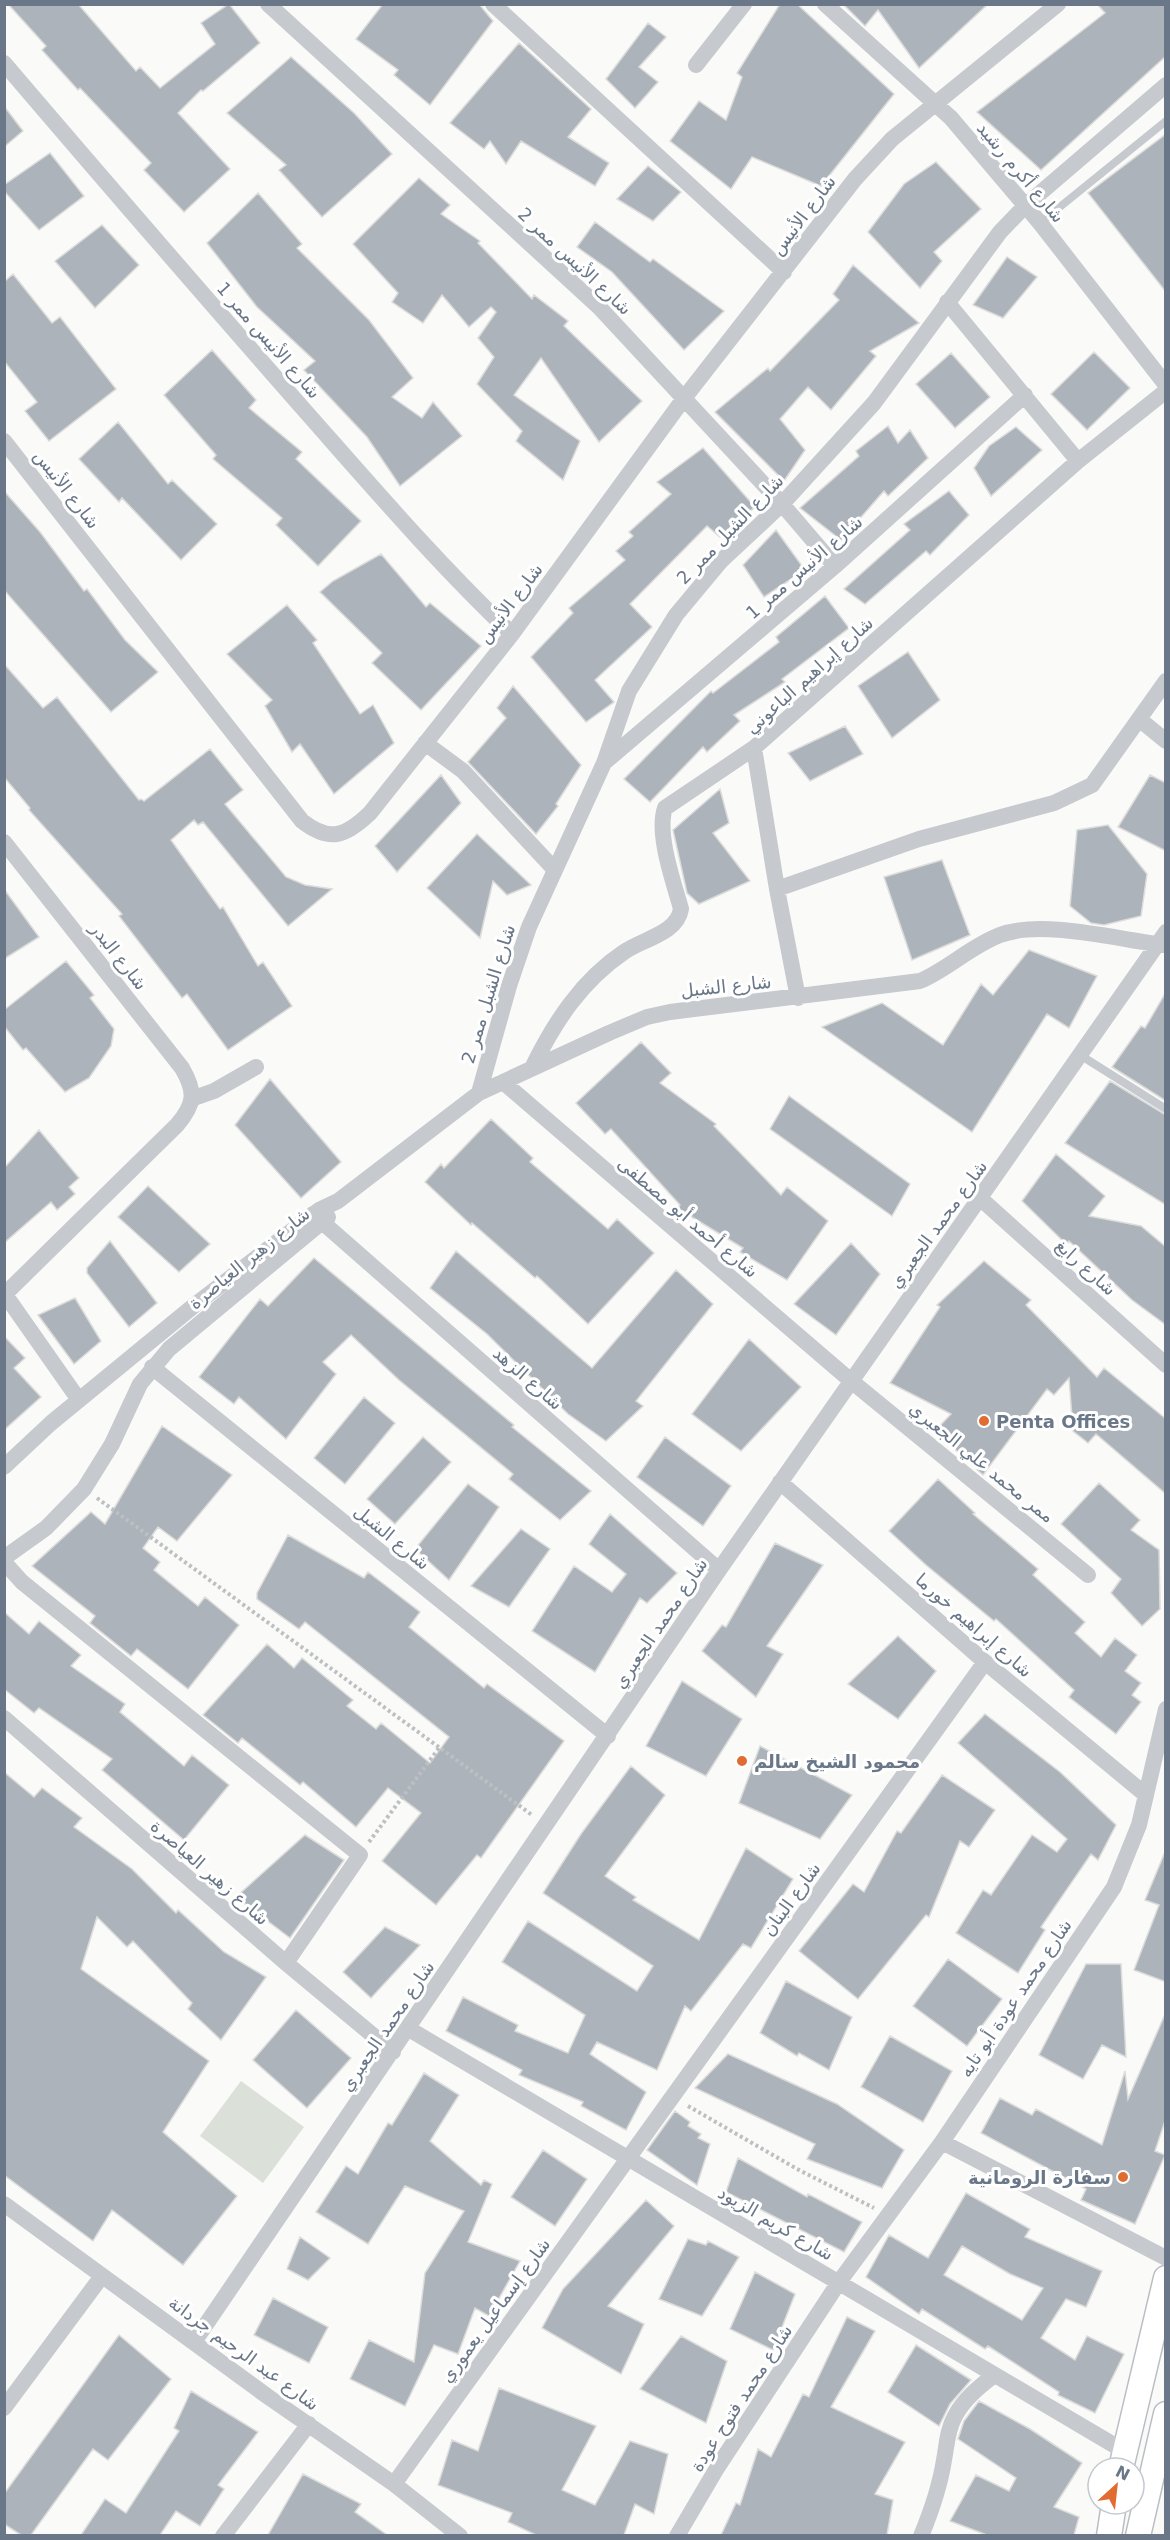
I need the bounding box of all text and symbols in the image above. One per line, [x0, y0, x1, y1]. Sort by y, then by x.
street label: شارع أكرم رشيد [972, 117, 1070, 227]
street label: شارع الأنيس [766, 171, 841, 260]
street label: شارع الأنيس ممر 2 [513, 203, 636, 320]
street label: شارع الأنيس ممر 1 [212, 278, 325, 403]
street label: شارع الأنيس [29, 445, 104, 533]
street label: شارع الشبل ممر 2 [672, 470, 788, 589]
street label: شارع الأنيس ممر 1 [742, 511, 867, 624]
street label: شارع الأنيس [473, 559, 548, 648]
street label: شارع إبراهيم الباعوني [741, 612, 878, 739]
street label: شارع البدر [85, 917, 152, 995]
street label: شارع الشبل ممر 2 [457, 922, 520, 1066]
street label: شارع الشبل [679, 971, 773, 1002]
street label: شارع أحمد أبو مصطفى [613, 1151, 763, 1283]
street label: شارع محمد الجعبري [885, 1156, 992, 1293]
street label: شارع زهير العياصرة [184, 1203, 314, 1314]
street label: شارع رابغ [1051, 1234, 1121, 1300]
street label: شارع الزهد [488, 1342, 567, 1415]
street label: ممر محمد علي الجعبري [905, 1397, 1059, 1528]
place label: Penta Offices [996, 1411, 1130, 1432]
marker: Penta Offices [977, 1414, 991, 1428]
street label: شارع الشبل [349, 1500, 434, 1575]
street label: شارع محمد الجعبري [609, 1554, 712, 1693]
street label: شارع إبراهيم خورما [911, 1569, 1037, 1682]
place label: محمود الشيخ سالم [754, 1751, 920, 1773]
marker: محمود الشيخ سالم [735, 1754, 749, 1768]
street label: شارع زهير العياصرة [146, 1815, 273, 1930]
street label: شارع البنان [757, 1858, 826, 1940]
street label: شارع محمد عودة أبو تايه [953, 1914, 1077, 2082]
street label: شارع محمد الجعبري [336, 1957, 439, 2096]
place label: سفارة الرومانية [968, 2167, 1111, 2189]
marker: سفارة الرومانية [1116, 2170, 1130, 2184]
street label: شارع كريم الزيود [714, 2181, 837, 2265]
street label: شارع إسماعيل يعموري [436, 2234, 555, 2387]
street label: شارع عبد الرحيم جردانة [164, 2291, 323, 2415]
street label: شارع محمد فتوح عودة [686, 2321, 797, 2476]
north arrow [1086, 2456, 1146, 2516]
text: N [1112, 2462, 1133, 2485]

